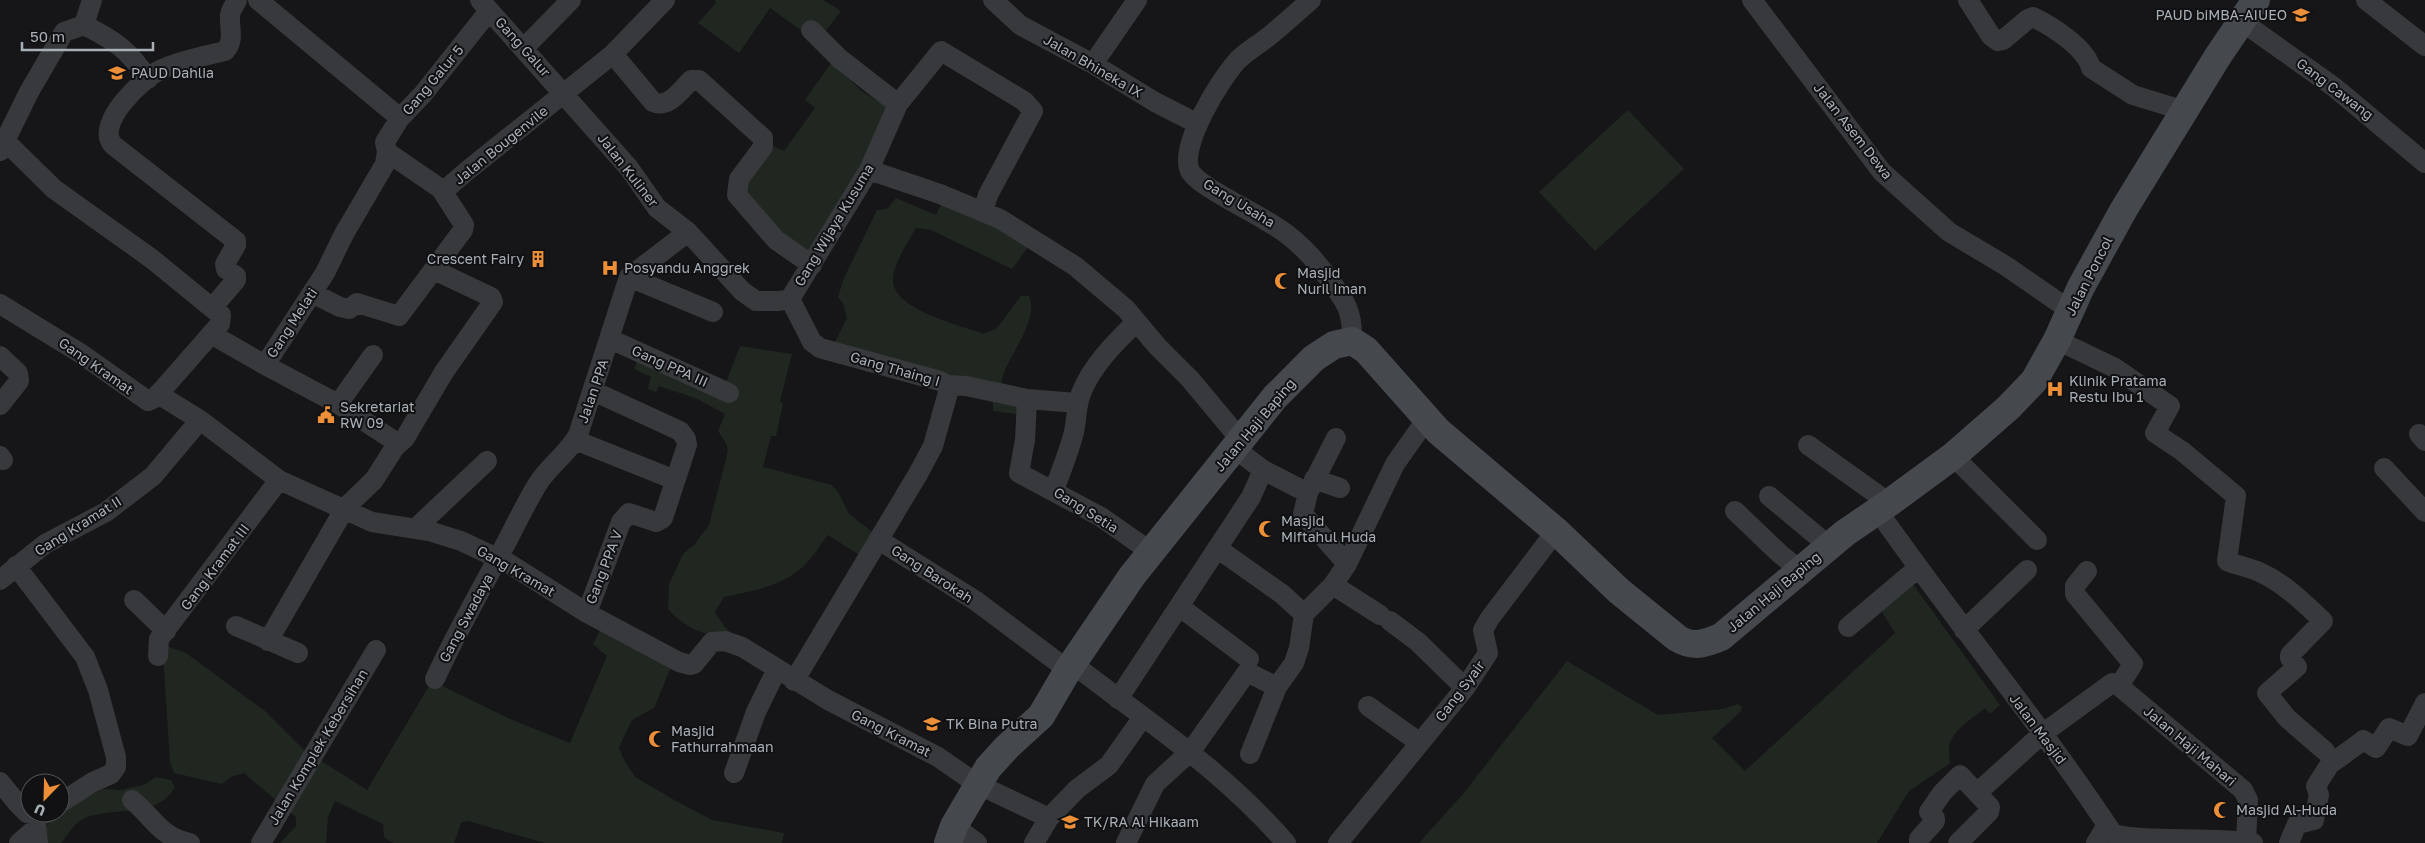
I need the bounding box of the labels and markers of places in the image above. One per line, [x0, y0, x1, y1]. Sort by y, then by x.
school or university icon: PAUD biMBA-AIUEO [2291, 5, 2311, 25]
place label: PAUD biMBA-AIUEO [2155, 6, 2287, 23]
school or university icon: PAUD Dahlia [107, 63, 127, 83]
place label: PAUD Dahlia [131, 64, 214, 81]
building icon: Crescent Fairy [528, 249, 548, 269]
place label: Crescent Fairy [427, 250, 524, 267]
hospital icon: Posyandu Anggrek [600, 258, 620, 278]
place label: Posyandu Anggrek [624, 259, 750, 276]
place label: Masjid Nuril Iman [1297, 264, 1367, 297]
mosque icon: Masjid Nuril Iman [1273, 271, 1293, 291]
place label: Klinik Pratama Restu Ibu 1 [2069, 372, 2167, 405]
hospital icon: Klinik Pratama Restu Ibu 1 [2045, 379, 2065, 399]
place label: Sekretariat RW 09 [340, 398, 415, 431]
public building icon: Sekretariat RW 09 [316, 405, 336, 425]
place label: Masjid Miftahul Huda [1281, 512, 1376, 545]
mosque icon: Masjid Miftahul Huda [1257, 519, 1277, 539]
school or university icon: TK Bina Putra [922, 714, 942, 734]
place label: TK Bina Putra [946, 715, 1037, 732]
place label: Masjid Fathurrahmaan [671, 722, 774, 755]
mosque icon: Masjid Fathurrahmaan [647, 729, 667, 749]
mosque icon: Masjid Al-Huda [2212, 800, 2232, 820]
place label: Masjid Al-Huda [2236, 801, 2337, 818]
school or university icon: TK/RA Al Hikaam [1060, 812, 1080, 832]
place label: TK/RA Al Hikaam [1084, 813, 1199, 830]

